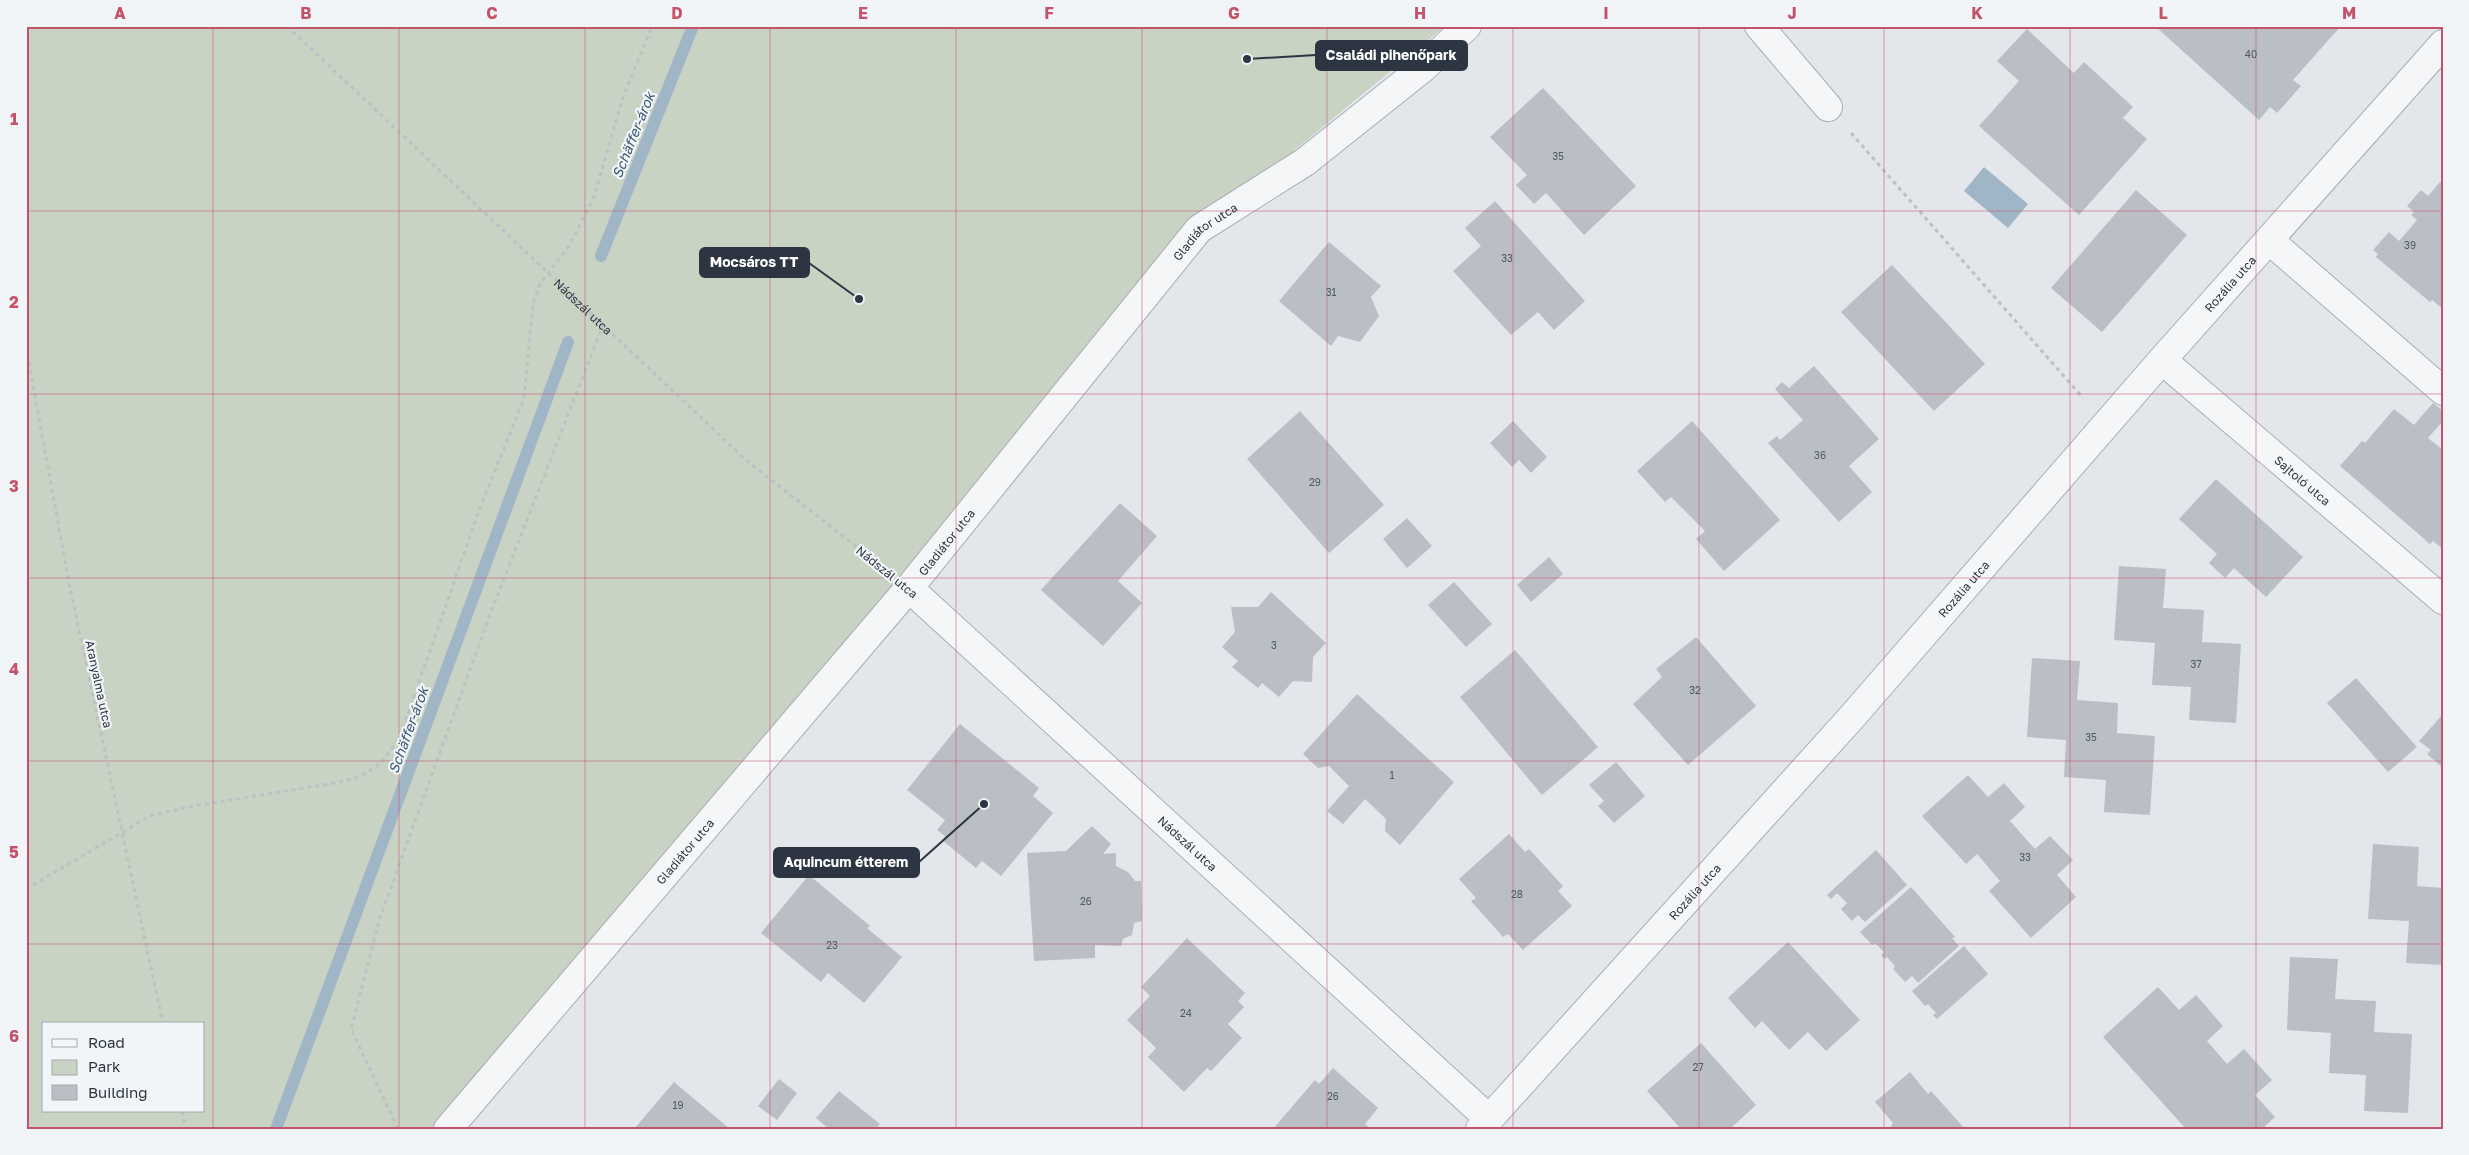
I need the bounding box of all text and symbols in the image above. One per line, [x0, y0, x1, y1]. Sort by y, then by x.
text: A [114, 3, 126, 23]
text: B [300, 3, 312, 23]
text: C [486, 3, 498, 23]
text: D [671, 3, 683, 23]
text: E [858, 3, 868, 23]
text: F [1044, 3, 1054, 23]
text: G [1228, 3, 1240, 23]
text: H [1414, 3, 1426, 23]
text: I [1603, 3, 1609, 23]
text: J [1787, 3, 1797, 23]
text: K [1971, 3, 1983, 23]
text: L [2158, 3, 2168, 23]
text: M [2342, 3, 2356, 23]
callout: Családi pihenőpark [1316, 41, 1467, 70]
text: Családi pihenőpark [1325, 46, 1457, 63]
house number: 40 [2245, 48, 2257, 60]
water label: Schäffer-árok [608, 88, 659, 180]
text: 1 [10, 109, 18, 129]
house number: 35 [1552, 150, 1564, 162]
street label: Gladiátor utca [1169, 199, 1240, 263]
house number: 39 [2404, 239, 2416, 251]
callout: Mocsáros TT [700, 248, 809, 277]
house number: 33 [1501, 252, 1513, 264]
street label: Rozália utca [2201, 252, 2259, 315]
text: Mocsáros TT [710, 253, 798, 270]
street label: Nádszál utca [551, 275, 616, 337]
house number: 31 [1326, 286, 1336, 298]
text: 2 [9, 292, 19, 312]
house number: 36 [1814, 449, 1826, 461]
street label: Sajtoló utca [2272, 452, 2334, 508]
text: 3 [9, 476, 19, 496]
house number: 29 [1309, 476, 1321, 488]
street label: Gladiátor utca [915, 506, 978, 578]
street label: Nádszál utca [853, 543, 921, 601]
street label: Rozália utca [1935, 557, 1992, 620]
street label: Aranyalma utca [82, 639, 116, 729]
house number: 3 [1271, 639, 1277, 651]
house number: 37 [2190, 658, 2202, 670]
text: 4 [9, 659, 19, 679]
water label: Schäffer-árok [384, 682, 432, 776]
house number: 32 [1689, 684, 1701, 696]
house number: 35 [2085, 731, 2097, 743]
house number: 1 [1390, 769, 1395, 781]
street label: Nádszál utca [1155, 812, 1220, 874]
street label: Gladiátor utca [653, 815, 717, 887]
text: 5 [9, 842, 19, 862]
callout: Aquincum étterem [774, 848, 919, 877]
house number: 33 [2019, 851, 2031, 863]
text: Aquincum étterem [784, 853, 908, 870]
street label: Rozália utca [1665, 860, 1724, 923]
house number: 28 [1511, 888, 1523, 900]
house number: 26 [1080, 895, 1092, 907]
house number: 23 [826, 939, 838, 951]
house number: 24 [1180, 1007, 1192, 1019]
legend [42, 1022, 205, 1112]
text: 6 [9, 1026, 19, 1046]
text: Road [88, 1033, 125, 1051]
text: Park [88, 1057, 121, 1075]
house number: 27 [1692, 1061, 1704, 1073]
text: Building [88, 1083, 148, 1101]
house number: 26 [1327, 1090, 1339, 1102]
house number: 19 [673, 1099, 683, 1111]

